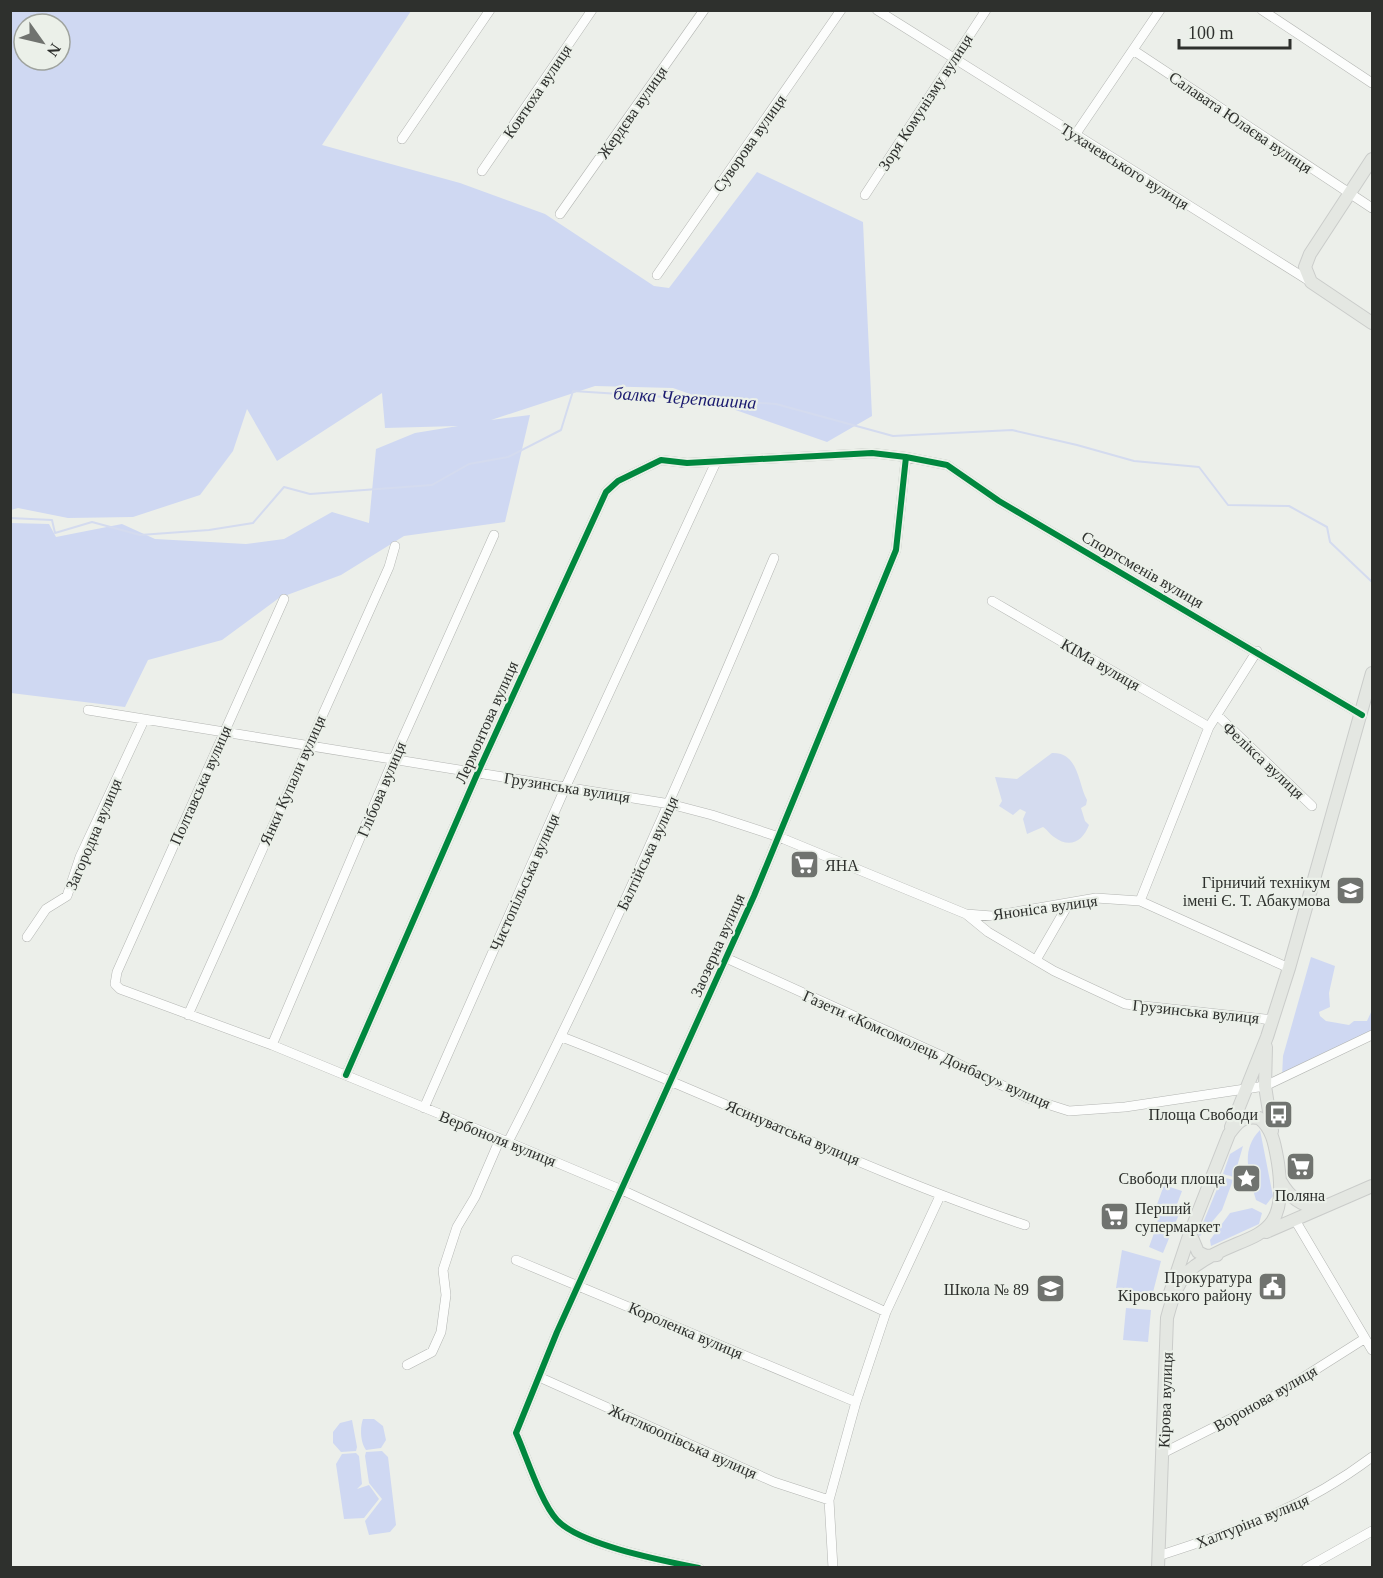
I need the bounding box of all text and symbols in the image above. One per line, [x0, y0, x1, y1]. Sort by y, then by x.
north arrow [12, 12, 72, 72]
scale bar [1179, 12, 1290, 50]
text: 100 m [1188, 23, 1234, 43]
street label: Зоря Комунізму вулиця [875, 30, 977, 174]
text: N [43, 41, 64, 60]
street label: Ковтюха вулиця [500, 41, 576, 142]
street label: Жердєва вулиця [594, 62, 672, 162]
street label: Салавата Юлаєва вулиця [1165, 68, 1316, 178]
street label: Суворова вулиця [709, 91, 791, 196]
street label: Тухачевського вулиця [1057, 120, 1193, 214]
water label: балка Черепашина [613, 383, 757, 413]
street label: Спортсменів вулиця [1078, 528, 1207, 612]
street label: КІМа вулиця [1058, 635, 1144, 695]
street label: Лермонтова вулиця [452, 658, 522, 786]
street label: Янки Купали вулиця [256, 712, 330, 848]
street label: Фелікса вулиця [1219, 718, 1308, 803]
street label: Полтавська вулиця [166, 722, 236, 848]
street label: Глібова вулиця [354, 738, 410, 840]
street label: Грузинська вулиця [503, 769, 632, 807]
street label: Загородна вулиця [62, 775, 126, 893]
street label: Балтійська вулиця [614, 793, 683, 914]
street label: Чистопільська вулиця [486, 810, 564, 954]
supermarket icon: ЯНА [788, 849, 820, 881]
place label: ЯНА [825, 857, 859, 874]
place label: Гірничий технікум імені Є. Т. Абакумова [1183, 874, 1330, 910]
school or university icon: Гірничий технікум імені Є. Т. Абакумова [1335, 875, 1367, 907]
street label: Заозерна вулиця [687, 890, 749, 1000]
street label: Яноніса вулиця [992, 892, 1099, 924]
street label: Газети «Комсомолець Донбасу» вулиця [800, 987, 1054, 1113]
street label: Грузинська вулиця [1132, 996, 1261, 1028]
street label: Ясинуватська вулиця [723, 1097, 863, 1170]
bus stop icon: Площа Свободи [1263, 1098, 1295, 1130]
place label: Площа Свободи [1149, 1106, 1258, 1124]
street label: Вербоноля вулиця [437, 1107, 559, 1171]
supermarket icon: Поляна [1284, 1151, 1316, 1183]
place icon: Свободи площа [1230, 1162, 1262, 1194]
place label: Свободи площа [1119, 1170, 1225, 1188]
place label: Поляна [1275, 1187, 1325, 1204]
place label: Перший супермаркет [1135, 1200, 1220, 1236]
supermarket icon: Перший супермаркет [1098, 1201, 1130, 1233]
place label: Прокуратура Кіровського району [1118, 1269, 1252, 1305]
public building icon: Прокуратура Кіровського району [1257, 1270, 1289, 1302]
school or university icon: Школа № 89 [1034, 1273, 1066, 1305]
place label: Школа № 89 [944, 1281, 1029, 1298]
street label: Короленка вулиця [626, 1299, 746, 1363]
street label: Кірова вулиця [1155, 1351, 1177, 1448]
street label: Воронова вулиця [1211, 1362, 1321, 1436]
street label: Житлкоопівська вулиця [606, 1401, 760, 1483]
street label: Халтуріна вулиця [1193, 1491, 1312, 1553]

